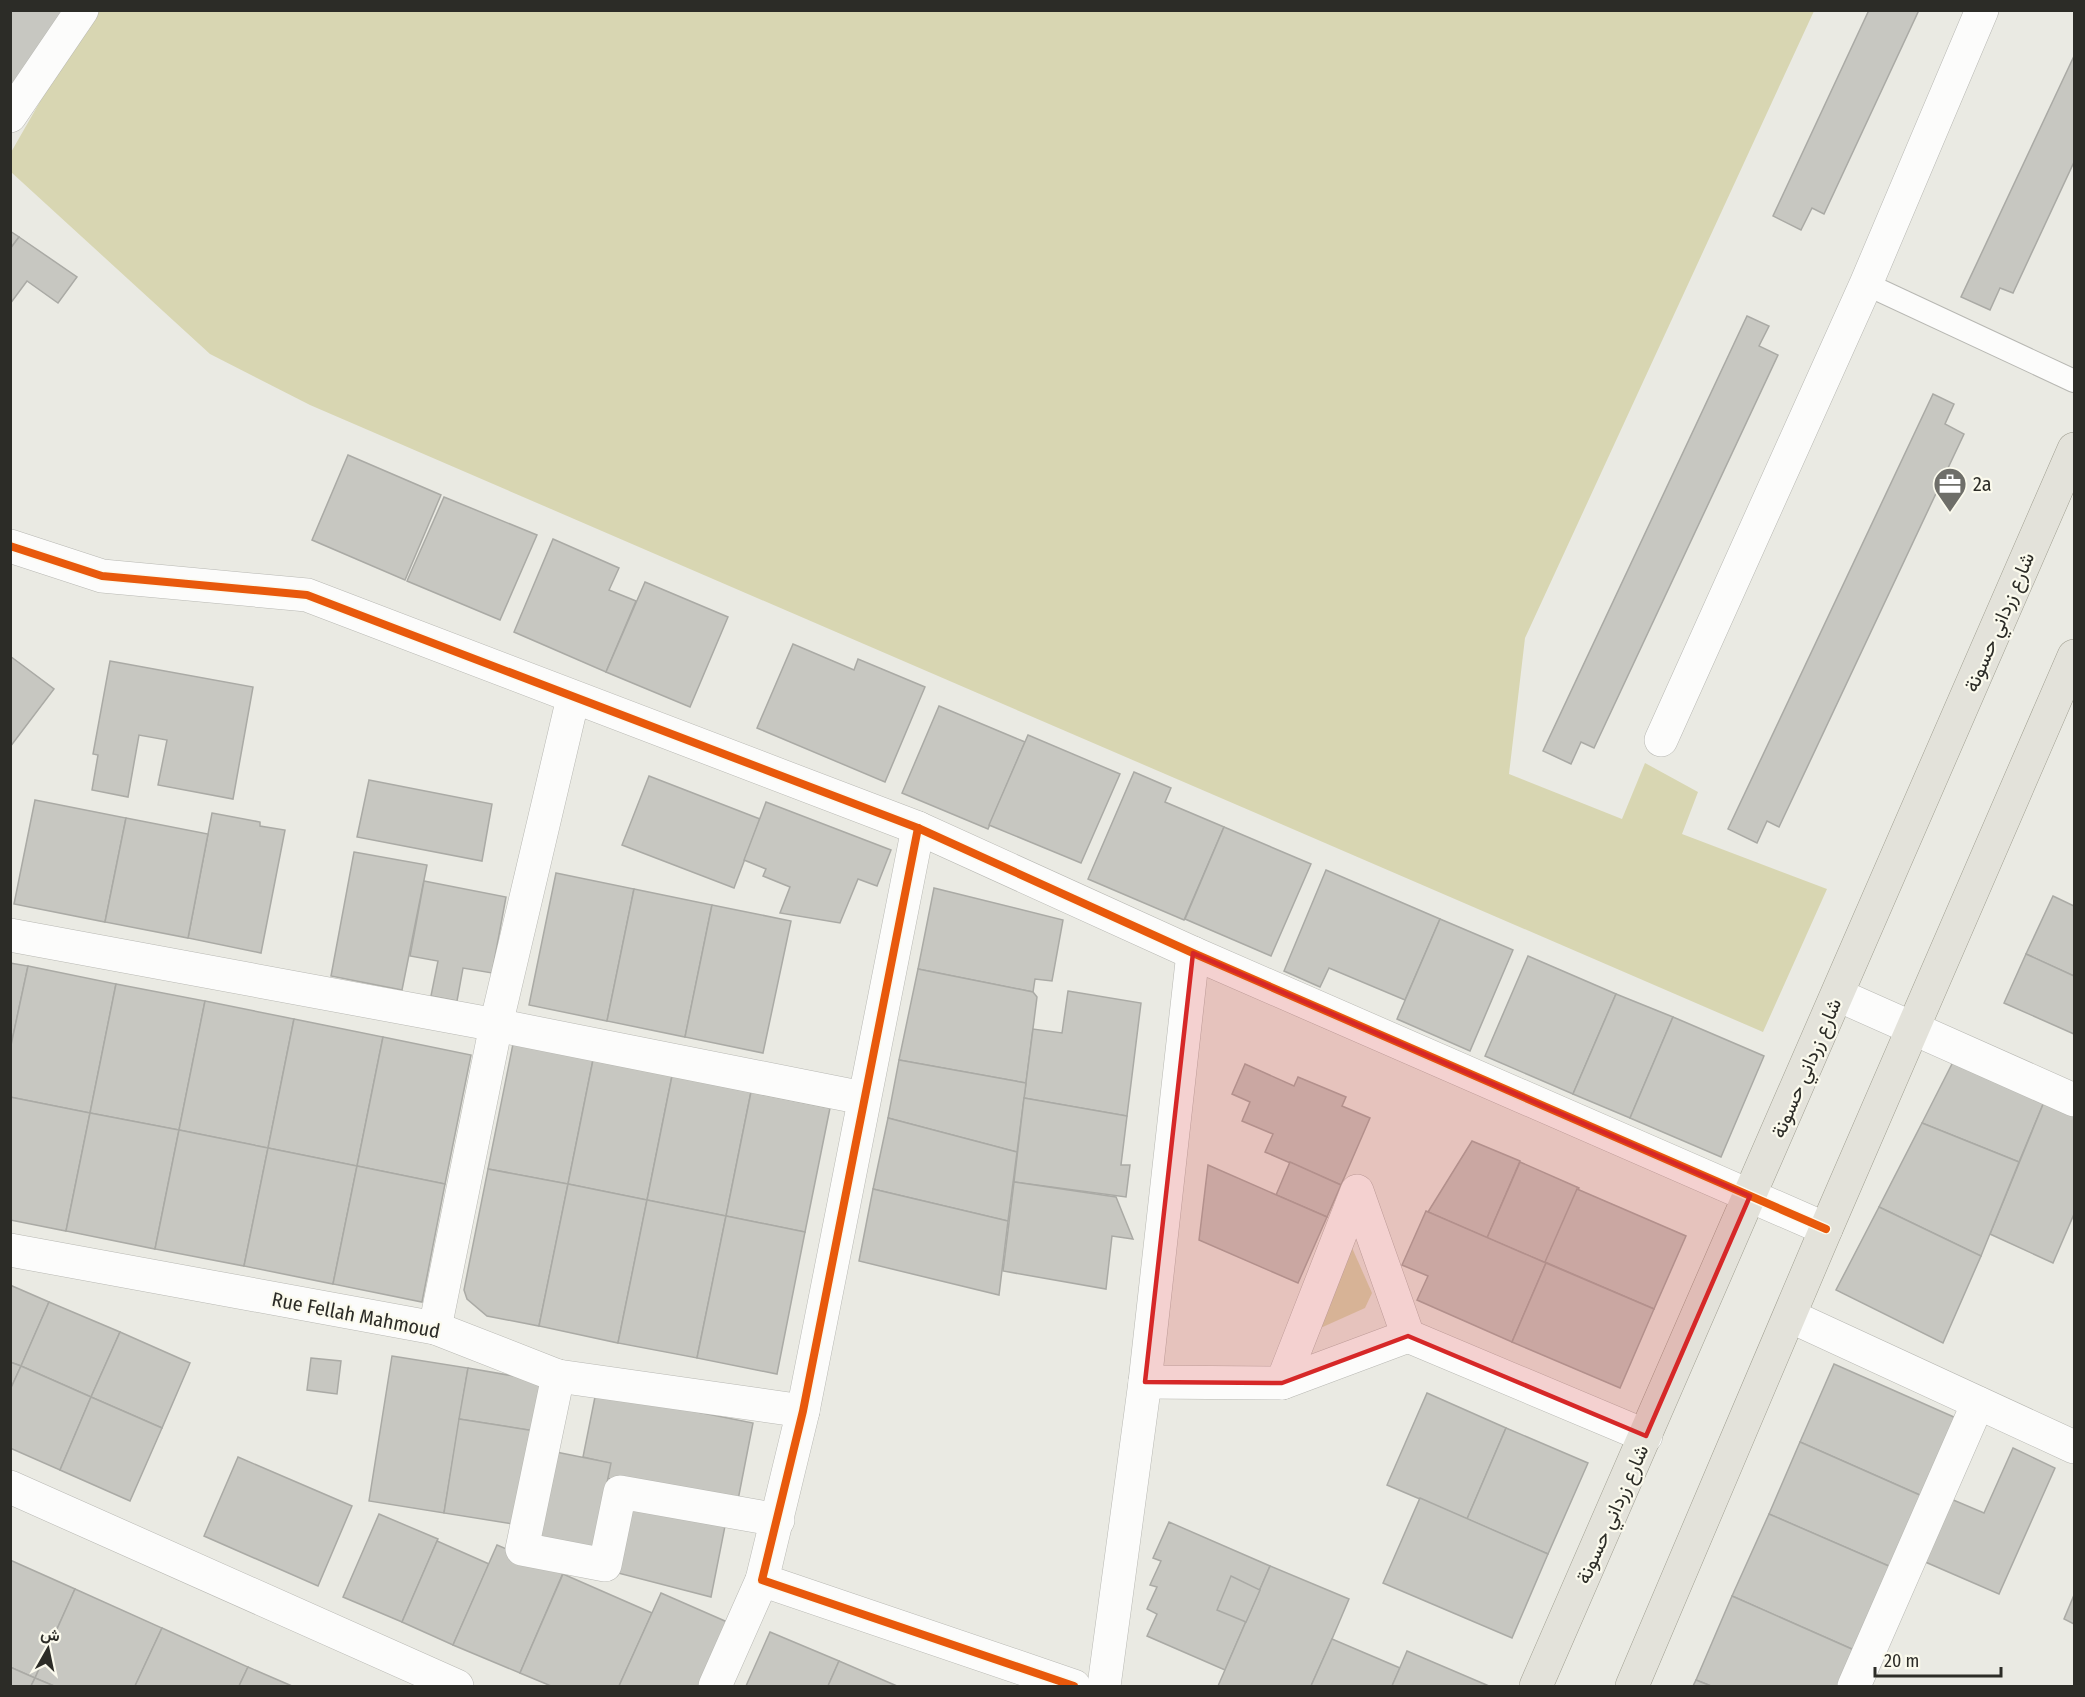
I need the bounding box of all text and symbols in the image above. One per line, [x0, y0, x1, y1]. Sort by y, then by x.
office icon: 2a [1932, 466, 1968, 513]
place label: 2a [1973, 472, 1991, 496]
street label: شارع زرداني حسونة [1959, 548, 2044, 698]
street label: شارع زرداني حسونة [1766, 994, 1851, 1144]
street label: Rue Fellah Mahmoud [270, 1287, 442, 1343]
street label: شارع زرداني حسونة [1571, 1441, 1658, 1589]
north arrow [18, 1619, 78, 1679]
text: ش [39, 1624, 61, 1646]
scale bar [1875, 1640, 2001, 1678]
text: 20 m [1884, 1650, 1919, 1672]

